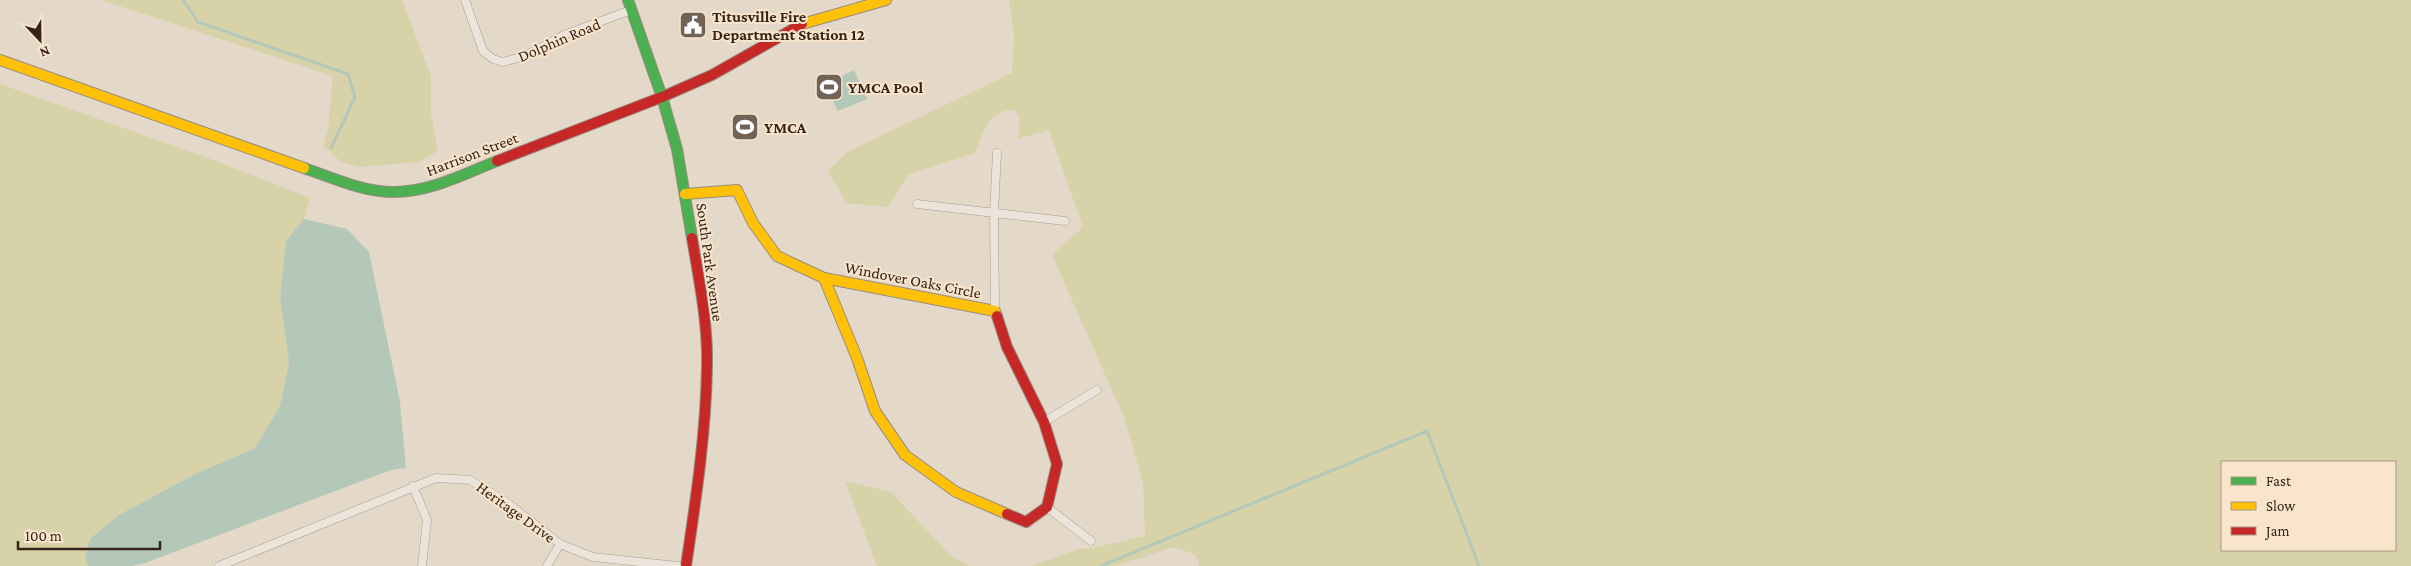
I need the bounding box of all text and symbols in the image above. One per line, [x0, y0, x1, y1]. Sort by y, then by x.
place label: Titusville Fire Department Station 12 [712, 8, 865, 43]
public building icon: Titusville Fire Department Station 12 [678, 10, 708, 40]
north arrow [15, 15, 65, 65]
street label: Dolphin Road [515, 15, 604, 66]
text: N [37, 43, 52, 61]
sports icon: YMCA Pool [814, 72, 844, 102]
place label: YMCA Pool [848, 79, 924, 96]
sports icon: YMCA [730, 112, 760, 142]
place label: YMCA [764, 119, 807, 136]
street label: Harrison Street [424, 128, 521, 179]
street label: South Park Avenue [693, 202, 727, 322]
street label: Windover Oaks Circle [844, 258, 982, 302]
legend [2221, 461, 2396, 551]
text: Fast [2266, 473, 2292, 489]
street label: Heritage Drive [473, 478, 558, 547]
text: Slow [2266, 498, 2296, 514]
scale bar [18, 518, 160, 550]
text: Jam [2264, 523, 2289, 540]
text: 100 m [25, 528, 62, 544]

